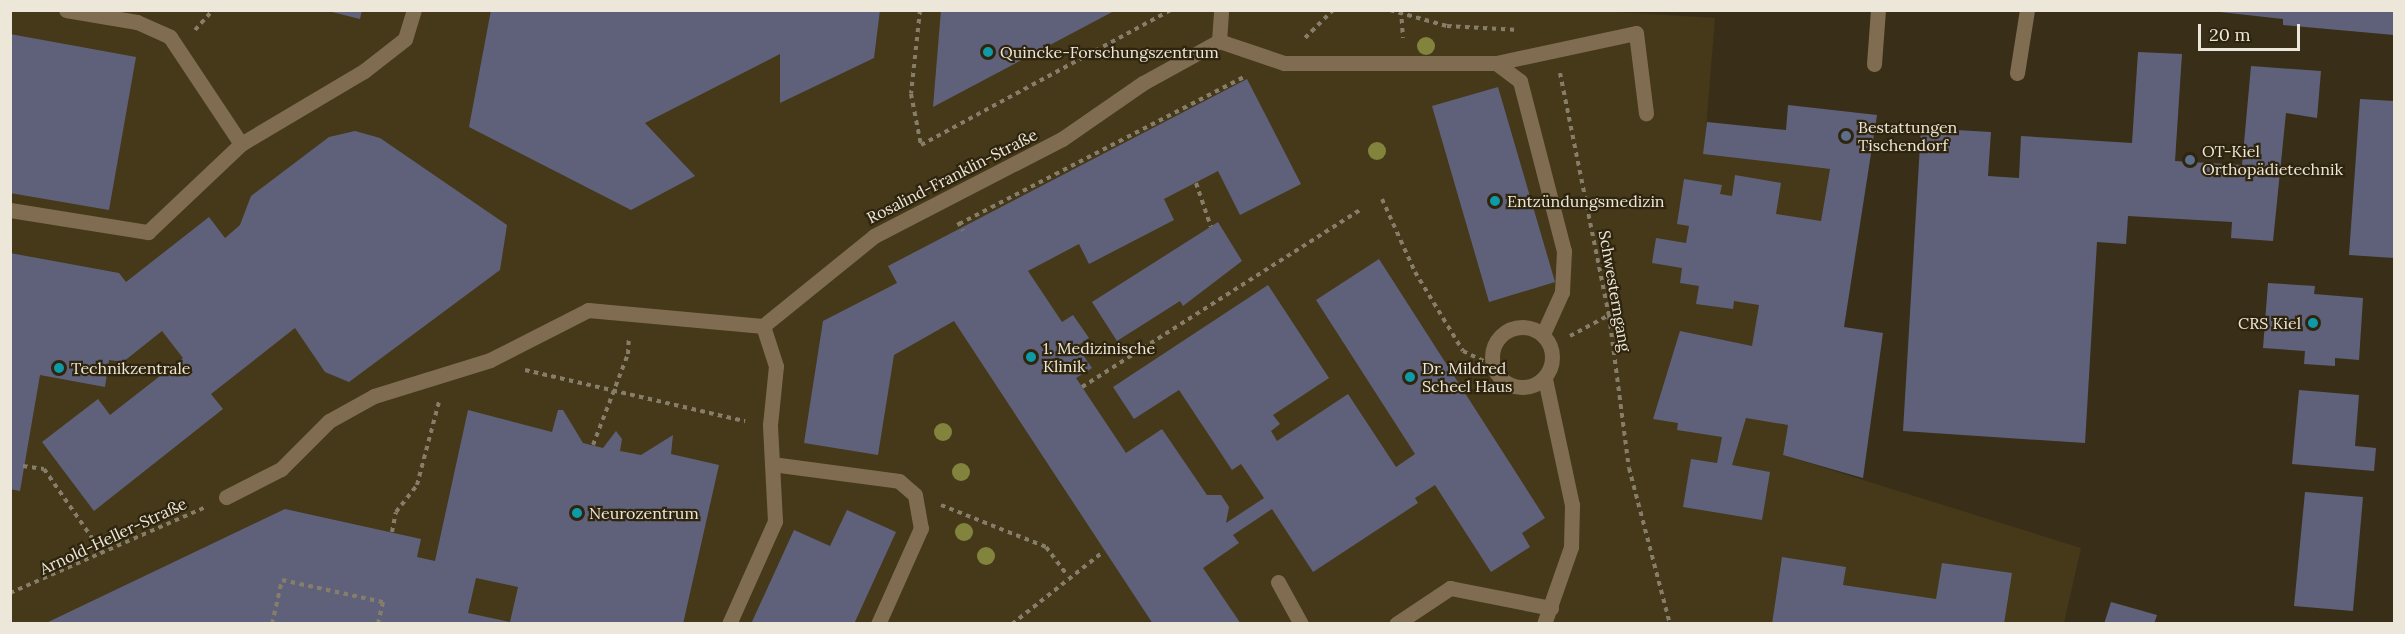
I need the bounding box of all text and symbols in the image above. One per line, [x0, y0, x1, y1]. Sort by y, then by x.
scale bar [2201, 12, 2303, 50]
text: 20 m [2209, 23, 2251, 46]
place label: Quincke-Forschungszentrum [1000, 42, 1219, 62]
marker: Quincke-Forschungszentrum [981, 45, 995, 59]
place label: Bestattungen Tischendorf [1858, 117, 1957, 155]
street label: Rosalind-Franklin-Straße [864, 125, 1040, 227]
marker: Bestattungen Tischendorf [1839, 129, 1853, 143]
place label: OT-Kiel Orthopädietechnik [2202, 141, 2343, 179]
marker: OT-Kiel Orthopädietechnik [2183, 153, 2197, 167]
place label: Entzündungsmedizin [1507, 191, 1665, 211]
marker: Entzündungsmedizin [1488, 194, 1502, 208]
street label: Schwesterngang [1595, 229, 1635, 353]
place label: CRS Kiel [2238, 313, 2301, 333]
marker: CRS Kiel [2306, 316, 2320, 330]
place label: 1. Medizinische Klinik [1043, 338, 1155, 376]
marker: 1. Medizinische Klinik [1024, 350, 1038, 364]
place label: Technikzentrale [71, 358, 191, 378]
place label: Dr. Mildred Scheel Haus [1422, 358, 1512, 396]
marker: Technikzentrale [52, 361, 66, 375]
marker: Dr. Mildred Scheel Haus [1403, 370, 1417, 384]
street label: Arnold-Heller-Straße [36, 494, 190, 578]
place label: Neurozentrum [589, 503, 699, 523]
marker: Neurozentrum [570, 506, 584, 520]

